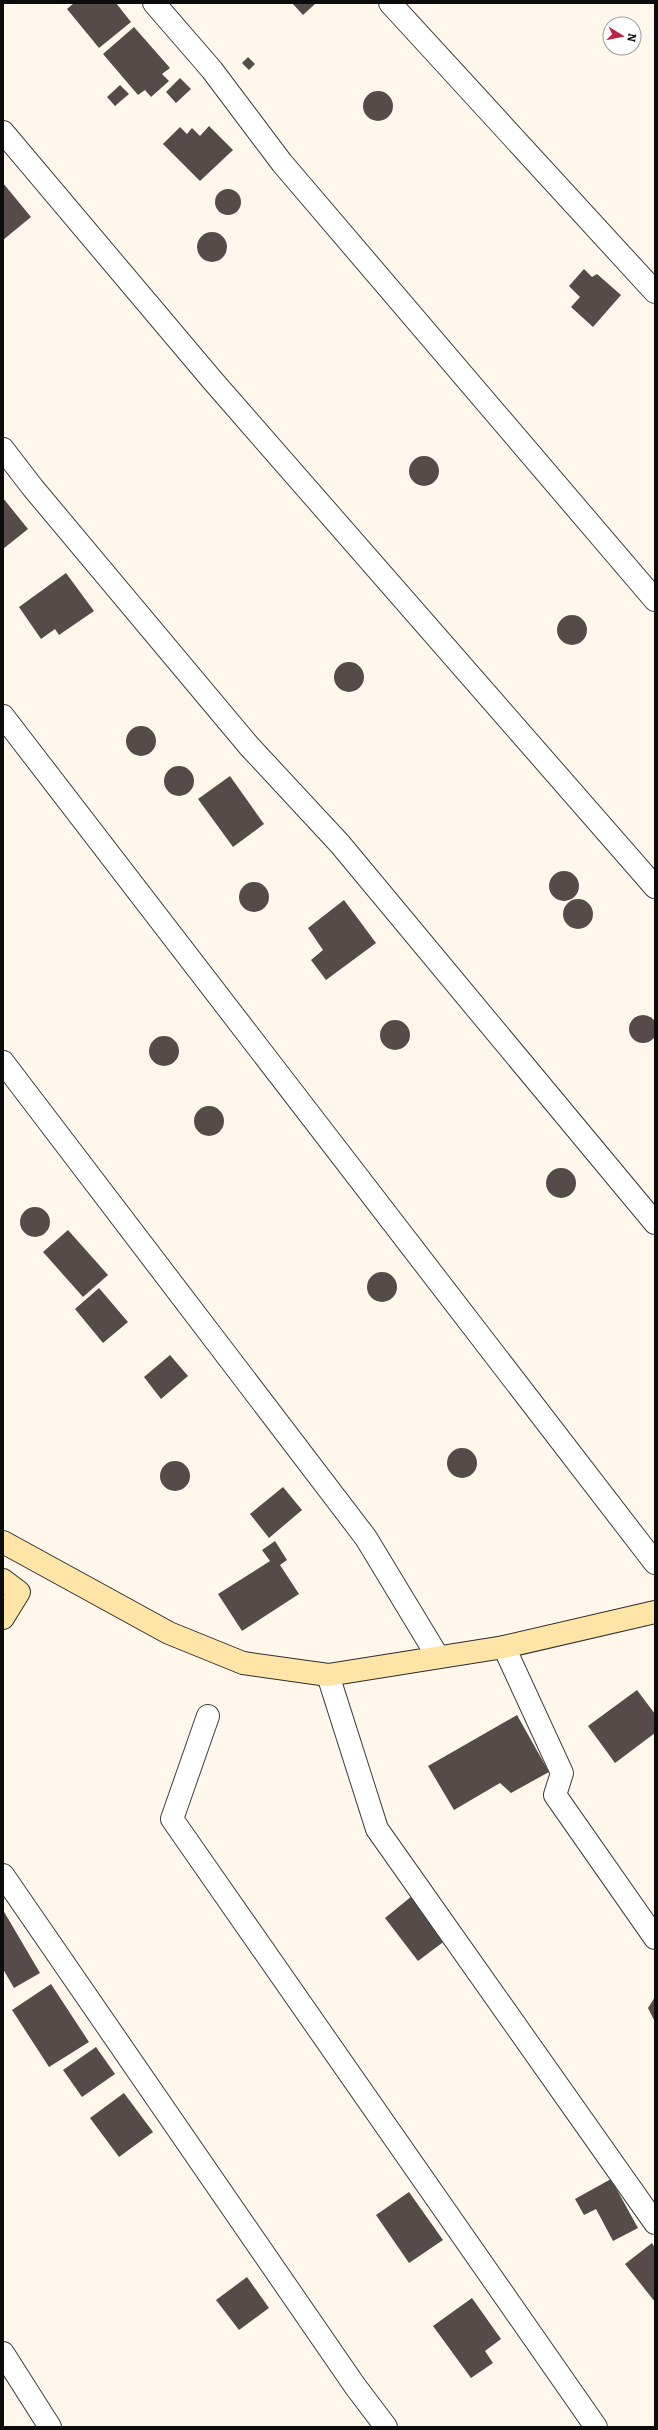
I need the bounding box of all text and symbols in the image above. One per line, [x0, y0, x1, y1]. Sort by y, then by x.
north arrow [602, 16, 642, 56]
text: N [624, 32, 638, 43]

